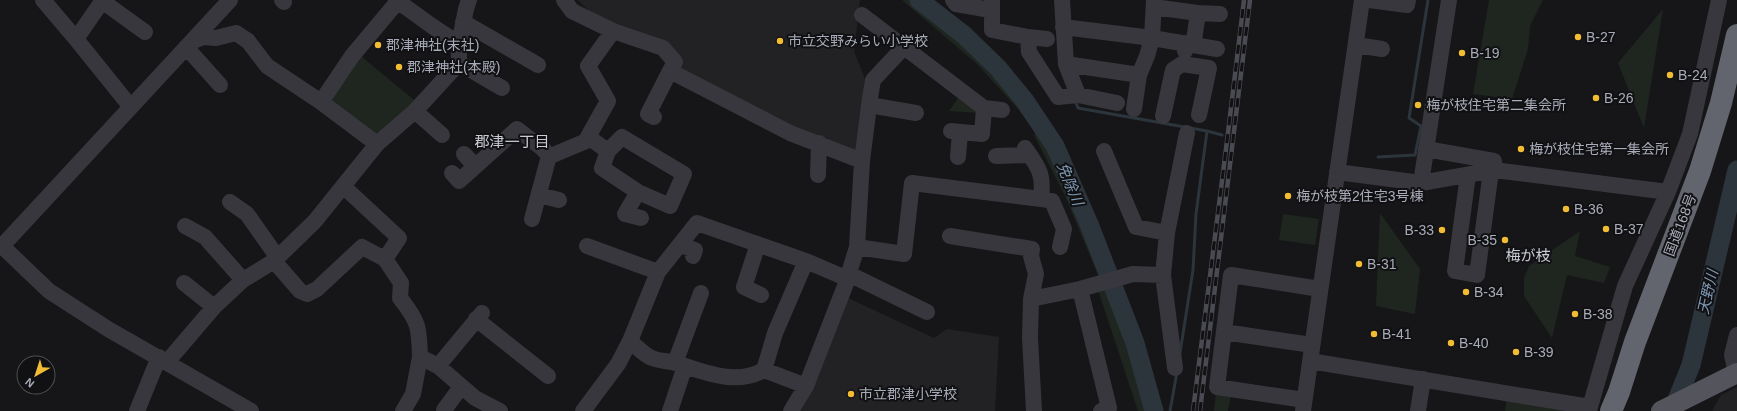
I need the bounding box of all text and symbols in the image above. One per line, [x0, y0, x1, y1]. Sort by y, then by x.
place label: B-27 [1586, 29, 1616, 45]
marker: B-27 [1573, 32, 1583, 42]
place label: 市立交野みらい小学校 [788, 33, 928, 49]
marker: 市立交野みらい小学校 [775, 36, 785, 46]
place label: 郡津神社(末社) [386, 37, 479, 53]
marker: 郡津神社(末社) [373, 40, 383, 50]
place label: B-19 [1470, 45, 1500, 61]
marker: B-19 [1457, 48, 1467, 58]
place label: 郡津神社(本殿) [407, 59, 500, 75]
marker: 郡津神社(本殿) [394, 62, 404, 72]
place label: B-24 [1678, 67, 1708, 83]
marker: B-24 [1665, 70, 1675, 80]
place label: B-26 [1604, 90, 1634, 106]
marker: B-26 [1591, 93, 1601, 103]
place label: 梅が枝住宅第二集会所 [1426, 97, 1566, 113]
marker: 梅が枝住宅第二集会所 [1413, 100, 1423, 110]
district label: 郡津一丁目 [474, 133, 550, 150]
place label: 梅が枝住宅第一集会所 [1529, 141, 1669, 157]
marker: 梅が枝住宅第一集会所 [1516, 144, 1526, 154]
water label: 免除川 [1054, 160, 1088, 210]
place label: 梅が枝第2住宅3号棟 [1296, 188, 1424, 204]
marker: 梅が枝第2住宅3号棟 [1283, 191, 1293, 201]
street label: 国道168号 [1661, 192, 1699, 258]
place label: B-36 [1574, 201, 1604, 217]
marker: B-36 [1561, 204, 1571, 214]
place label: B-37 [1614, 221, 1644, 237]
place label: B-33 [1404, 222, 1434, 238]
marker: B-37 [1601, 224, 1611, 234]
marker: B-33 [1437, 225, 1447, 235]
place label: B-35 [1467, 232, 1497, 248]
marker: B-35 [1500, 235, 1510, 245]
district label: 梅が枝 [1505, 247, 1551, 264]
place label: B-31 [1367, 256, 1397, 272]
marker: B-31 [1354, 259, 1364, 269]
water label: 天野川 [1694, 266, 1721, 316]
place label: B-34 [1474, 284, 1504, 300]
marker: B-34 [1461, 287, 1471, 297]
place label: B-38 [1583, 306, 1613, 322]
marker: B-38 [1570, 309, 1580, 319]
place label: B-41 [1382, 326, 1412, 342]
marker: B-41 [1369, 329, 1379, 339]
place label: B-40 [1459, 335, 1489, 351]
marker: B-40 [1446, 338, 1456, 348]
place label: B-39 [1524, 344, 1554, 360]
marker: B-39 [1511, 347, 1521, 357]
north arrow [16, 355, 56, 395]
text: N [23, 376, 37, 390]
place label: 市立郡津小学校 [859, 386, 957, 402]
marker: 市立郡津小学校 [846, 389, 856, 399]

